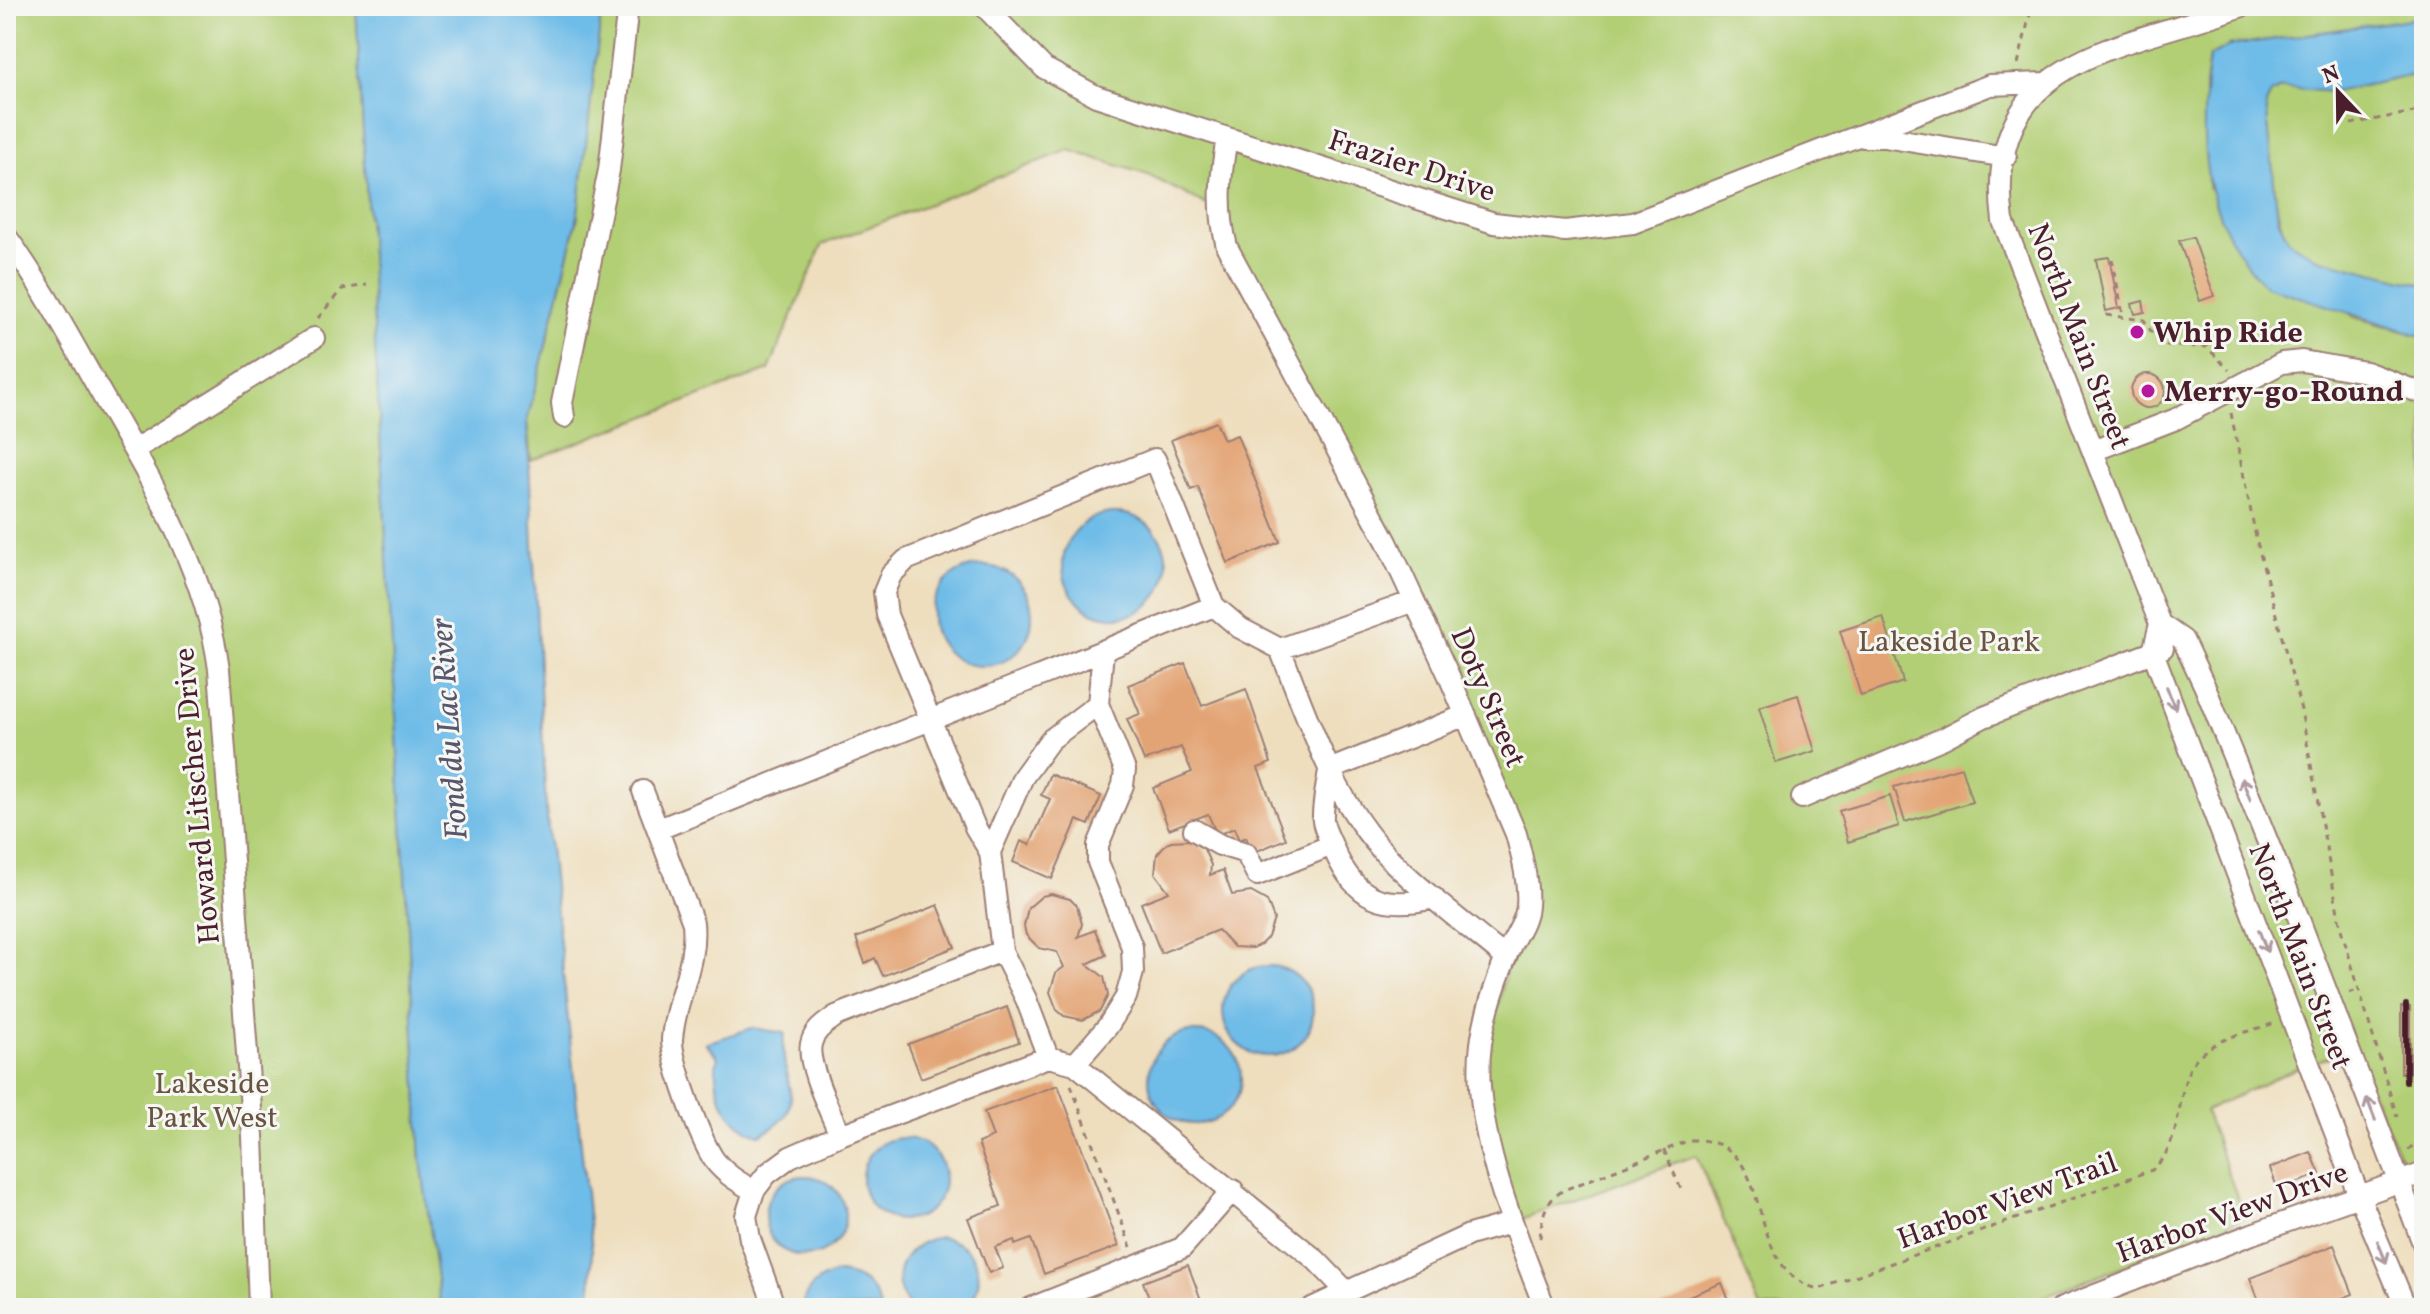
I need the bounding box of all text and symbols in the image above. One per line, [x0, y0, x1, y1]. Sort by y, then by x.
north arrow [2298, 52, 2378, 132]
text: N [2318, 58, 2345, 93]
street label: Frazier Drive [1322, 120, 1500, 214]
street label: North Main Street [2016, 217, 2141, 456]
place label: Whip Ride [2153, 313, 2303, 355]
marker: Whip Ride [2128, 323, 2146, 341]
place label: Merry-go-Round [2164, 372, 2404, 414]
marker: Merry-go-Round [2139, 382, 2157, 400]
water label: Fond du Lac River [421, 615, 481, 841]
street label: Doty Street [1439, 621, 1535, 774]
park label: Lakeside Park [1858, 622, 2040, 664]
street label: Howard Litscher Drive [164, 646, 232, 946]
one-way arrow [2165, 685, 2179, 710]
one-way arrow [2237, 777, 2252, 802]
street label: North Main Street [2237, 837, 2362, 1076]
one-way arrow [2257, 928, 2272, 953]
park label: Lakeside Park West [146, 1064, 278, 1140]
one-way arrow [2363, 1097, 2377, 1122]
street label: Harbor View Trail [1892, 1143, 2124, 1261]
street label: Harbor View Drive [2111, 1152, 2354, 1275]
one-way arrow [2376, 1239, 2391, 1264]

